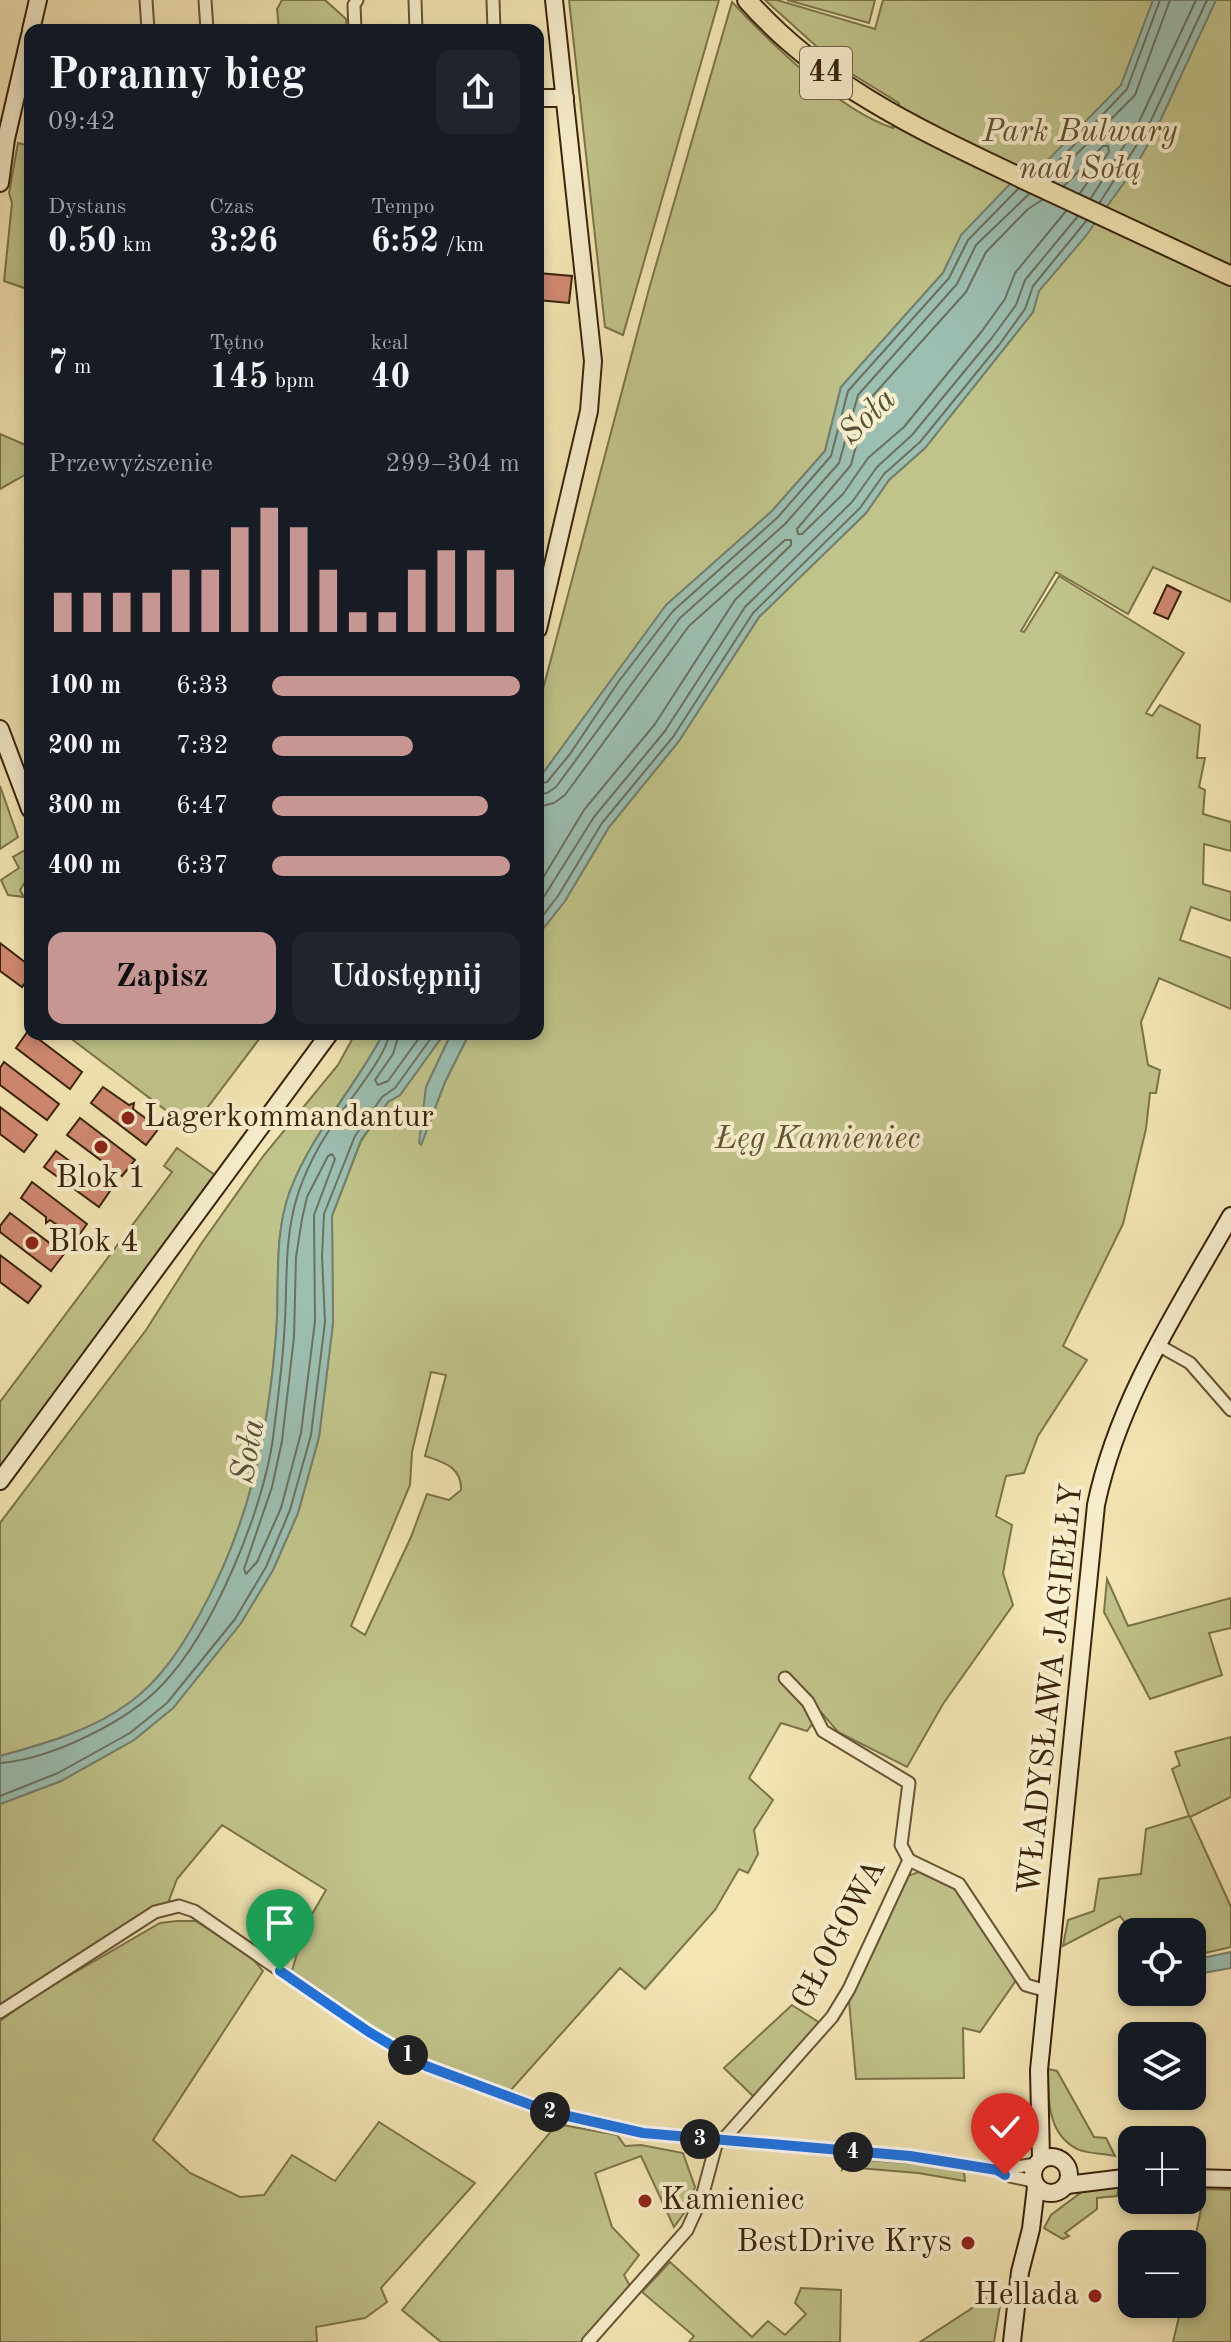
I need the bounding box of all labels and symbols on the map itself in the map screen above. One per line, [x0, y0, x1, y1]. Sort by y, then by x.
road number: 44 [800, 47, 852, 99]
park label: Park Bulwary nad Sołą [982, 117, 1178, 186]
water label: Soła [833, 382, 903, 452]
place label: Lagerkommandantur [144, 1102, 434, 1134]
marker: Lagerkommandantur [119, 1109, 137, 1127]
park label: Łęg Kamieniec [714, 1124, 921, 1156]
marker: Blok 1 [92, 1138, 110, 1156]
place label: Blok 1 [56, 1163, 146, 1195]
place label: Blok 4 [48, 1227, 139, 1259]
marker: Blok 4 [23, 1234, 41, 1252]
water label: Soła [226, 1416, 272, 1486]
street label: WŁADYSŁAWA JAGIEŁŁY [1014, 1482, 1090, 1896]
street label: GŁOGOWA [787, 1855, 893, 2015]
pin [246, 1889, 314, 1971]
pin: 1 [388, 2035, 428, 2075]
pin: 2 [530, 2092, 570, 2132]
pin [971, 2093, 1039, 2175]
pin: 3 [680, 2119, 720, 2159]
pin: 4 [833, 2132, 873, 2172]
place label: Kamieniec [661, 2185, 804, 2217]
marker: Kamieniec [636, 2192, 654, 2210]
place label: BestDrive Krys [736, 2227, 952, 2259]
marker: BestDrive Krys [959, 2234, 977, 2252]
place label: Hellada [973, 2280, 1079, 2312]
marker: Hellada [1086, 2287, 1104, 2305]

